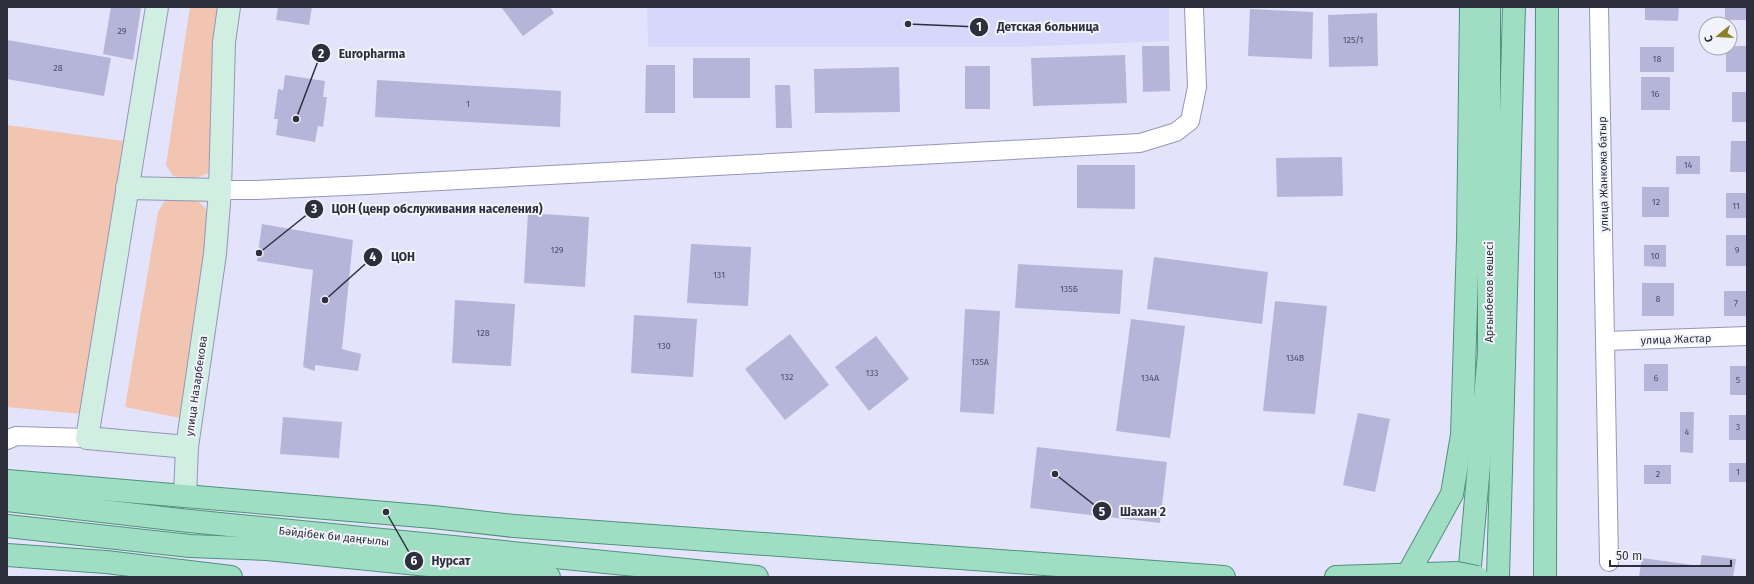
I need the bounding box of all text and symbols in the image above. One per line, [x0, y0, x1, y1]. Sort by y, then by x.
callout: Детская больница [969, 15, 1107, 39]
north arrow [1698, 16, 1738, 56]
text: 1 [976, 20, 982, 34]
text: Детская больница [996, 20, 1100, 34]
house number: 29 [117, 26, 127, 36]
text: С [1702, 33, 1716, 44]
house number: 125/1 [1343, 35, 1363, 45]
callout: Europharma [311, 41, 413, 65]
text: 2 [318, 47, 324, 61]
text: Europharma [339, 47, 406, 61]
house number: 18 [1653, 54, 1661, 64]
house number: 28 [53, 63, 63, 73]
house number: 16 [1651, 89, 1660, 99]
house number: 1 [466, 99, 470, 109]
street label: улица Жанкожа батыр [1596, 116, 1611, 232]
house number: 14 [1684, 160, 1693, 170]
callout: ЦОН (ценр обслуживания населения) [304, 197, 551, 221]
house number: 12 [1652, 197, 1660, 207]
house number: 11 [1732, 201, 1740, 211]
text: 3 [310, 202, 317, 216]
text: ЦОН (ценр обслуживания населения) [331, 202, 543, 216]
street label: Арғынбеков көшесі [1483, 242, 1496, 342]
callout: ЦОН [363, 245, 423, 269]
house number: 129 [551, 245, 564, 255]
house number: 9 [1735, 245, 1740, 255]
text: 4 [370, 250, 377, 264]
text: ЦОН [391, 250, 415, 264]
house number: 10 [1651, 251, 1659, 261]
house number: 131 [713, 270, 725, 280]
house number: 135Б [1060, 284, 1078, 294]
house number: 8 [1656, 294, 1661, 304]
house number: 7 [1734, 298, 1738, 308]
house number: 128 [476, 328, 490, 338]
street label: улица Жастар [1640, 332, 1712, 347]
street label: улица Назарбекова [183, 335, 210, 437]
house number: 130 [657, 341, 671, 351]
house number: 134В [1286, 353, 1305, 363]
house number: 135А [971, 357, 990, 367]
house number: 133 [866, 368, 878, 378]
house number: 132 [781, 372, 793, 382]
house number: 134А [1141, 373, 1160, 383]
house number: 6 [1654, 373, 1659, 383]
house number: 5 [1736, 375, 1741, 385]
house number: 3 [1736, 422, 1740, 432]
house number: 4 [1685, 427, 1690, 437]
house number: 1 [1736, 467, 1740, 477]
house number: 2 [1656, 469, 1660, 479]
callout: Шахан 2 [1092, 499, 1174, 523]
text: 5 [1099, 505, 1106, 519]
text: Шахан 2 [1120, 505, 1166, 519]
street label: Бәйдібек би даңғылы [278, 524, 390, 549]
scale bar [1610, 542, 1731, 568]
callout: Нурсат [404, 549, 479, 573]
text: 50 m [1616, 549, 1642, 563]
text: 6 [411, 554, 418, 568]
text: Нурсат [431, 554, 471, 568]

